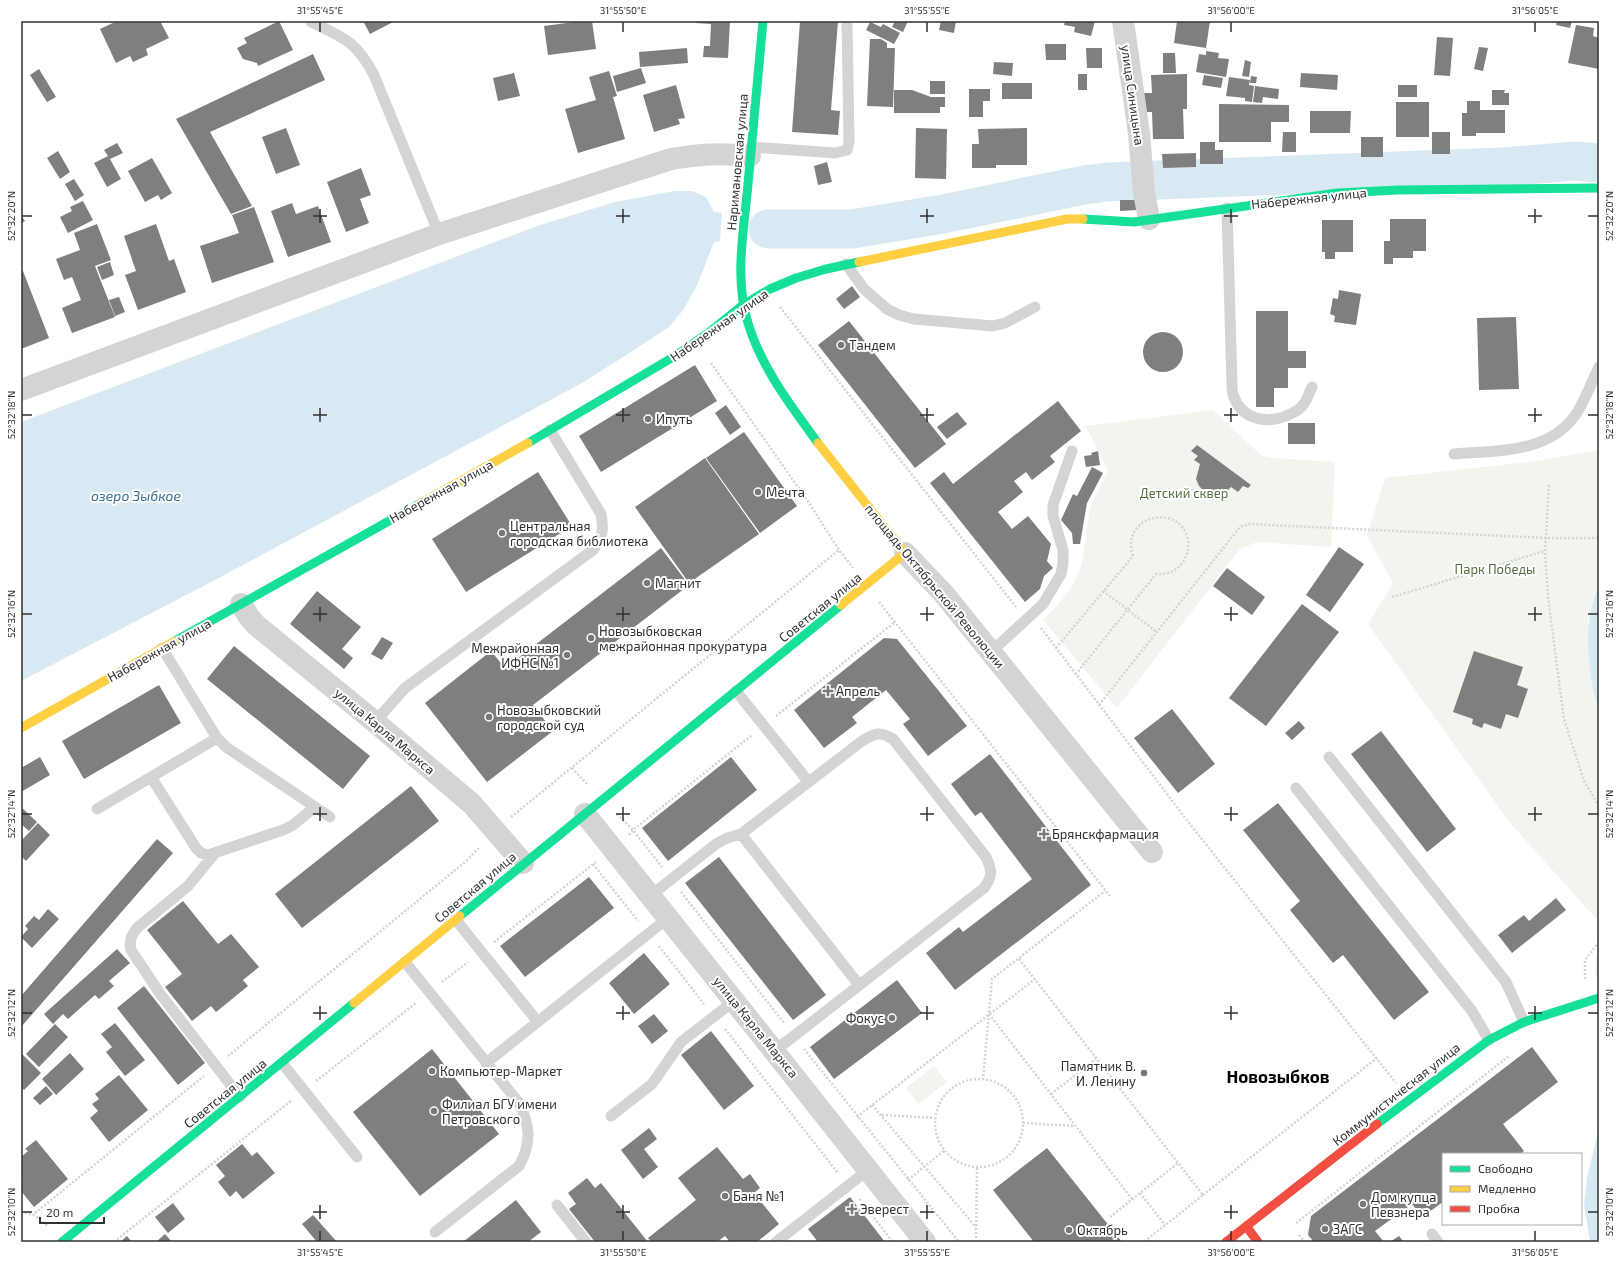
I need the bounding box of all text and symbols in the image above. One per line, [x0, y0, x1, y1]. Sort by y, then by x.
text: 31°55'45"E [297, 4, 344, 16]
text: 31°55'50"E [600, 4, 647, 16]
text: 31°55'55"E [904, 4, 950, 16]
text: 31°56'00"E [1207, 4, 1255, 16]
text: 31°56'05"E [1512, 4, 1559, 16]
street label: улица Синицына [1118, 44, 1148, 146]
street label: Наримановская улица [723, 93, 751, 231]
street label: Набережная улица [1250, 184, 1368, 212]
text: 52°32'20"N [5, 191, 17, 241]
text: 52°32'20"N [1603, 191, 1615, 241]
street label: Набережная улица [667, 285, 771, 365]
place label: Тандем [849, 337, 896, 353]
marker: Тандем [836, 340, 846, 350]
text: 52°32'18"N [5, 391, 17, 439]
text: 52°32'18"N [1603, 391, 1615, 439]
place label: Ипуть [656, 411, 693, 427]
marker: Ипуть [643, 414, 653, 424]
street label: Набережная улица [386, 456, 496, 526]
place label: Мечта [766, 484, 805, 500]
park label: Детский сквер [1140, 485, 1228, 501]
water label: озеро Зыбкое [91, 487, 181, 504]
marker: Мечта [753, 487, 763, 497]
street label: площадь Октябрьской Революции [862, 501, 1008, 671]
place label: Центральная городская библиотека [510, 518, 648, 549]
marker: Центральная городская библиотека [497, 528, 507, 538]
park label: Парк Победы [1455, 561, 1535, 577]
street label: Советская улица [775, 569, 865, 645]
place label: Магнит [655, 575, 702, 591]
marker: Магнит [642, 578, 652, 588]
text: 52°32'16"N [5, 590, 17, 638]
text: 52°32'16"N [1603, 590, 1615, 638]
street label: Набережная улица [104, 615, 214, 685]
place label: Новозыбковская межрайонная прокуратура [599, 623, 767, 654]
marker: Новозыбковская межрайонная прокуратура [586, 633, 596, 643]
place label: Межрайонная ИФНС №1 [471, 640, 559, 671]
marker: Межрайонная ИФНС №1 [562, 650, 572, 660]
place label: Апрель [836, 683, 880, 699]
street label: улица Карла Маркса [332, 684, 438, 778]
marker: Апрель [823, 686, 833, 696]
place label: Новозыбковский городской суд [497, 702, 601, 733]
marker: Новозыбковский городской суд [484, 712, 494, 722]
text: 52°32'14"N [5, 790, 17, 838]
text: 52°32'14"N [1603, 790, 1615, 838]
place label: Брянскфармация [1052, 826, 1159, 842]
marker: Брянскфармация [1039, 829, 1049, 839]
street label: Советская улица [431, 848, 519, 926]
street label: улица Карла Маркса [710, 973, 802, 1081]
text: 52°32'12"N [5, 989, 17, 1037]
text: 52°32'12"N [1603, 989, 1615, 1037]
place label: Фокус [846, 1010, 884, 1026]
marker: Фокус [887, 1013, 897, 1023]
street label: Коммунистическая улица [1329, 1039, 1463, 1149]
street label: Советская улица [180, 1055, 270, 1131]
place label: Памятник В. И. Ленину [1061, 1058, 1136, 1089]
place label: Компьютер-Маркет [440, 1063, 563, 1079]
marker: Компьютер-Маркет [427, 1066, 437, 1076]
district label: Новозыбков [1226, 1066, 1330, 1086]
marker: Памятник В. И. Ленину [1139, 1068, 1149, 1078]
place label: Филиал БГУ имени Петровского [442, 1096, 557, 1127]
marker: Филиал БГУ имени Петровского [429, 1106, 439, 1116]
legend [1442, 1153, 1582, 1225]
text: Свободно [1478, 1161, 1533, 1175]
text: Медленно [1478, 1181, 1536, 1195]
text: 52°32'10"N [5, 1188, 17, 1236]
place label: Баня №1 [733, 1188, 785, 1204]
text: 52°32'10"N [1603, 1188, 1615, 1236]
place label: Дом купца Певзнера [1371, 1189, 1436, 1220]
marker: Баня №1 [720, 1191, 730, 1201]
scale bar [40, 1199, 104, 1225]
marker: Дом купца Певзнера [1358, 1199, 1368, 1209]
place label: Эверест [860, 1201, 910, 1217]
text: Пробка [1478, 1201, 1520, 1215]
marker: Эверест [847, 1204, 857, 1214]
text: 20 m [46, 1205, 73, 1219]
place label: ЗАГС [1333, 1221, 1362, 1237]
place label: Октябрь [1077, 1222, 1128, 1238]
marker: ЗАГС [1320, 1224, 1330, 1234]
marker: Октябрь [1064, 1225, 1074, 1235]
text: 31°55'45"E [297, 1246, 344, 1258]
text: 31°55'50"E [600, 1246, 647, 1258]
text: 31°55'55"E [904, 1246, 950, 1258]
text: 31°56'00"E [1207, 1246, 1255, 1258]
text: 31°56'05"E [1512, 1246, 1559, 1258]

